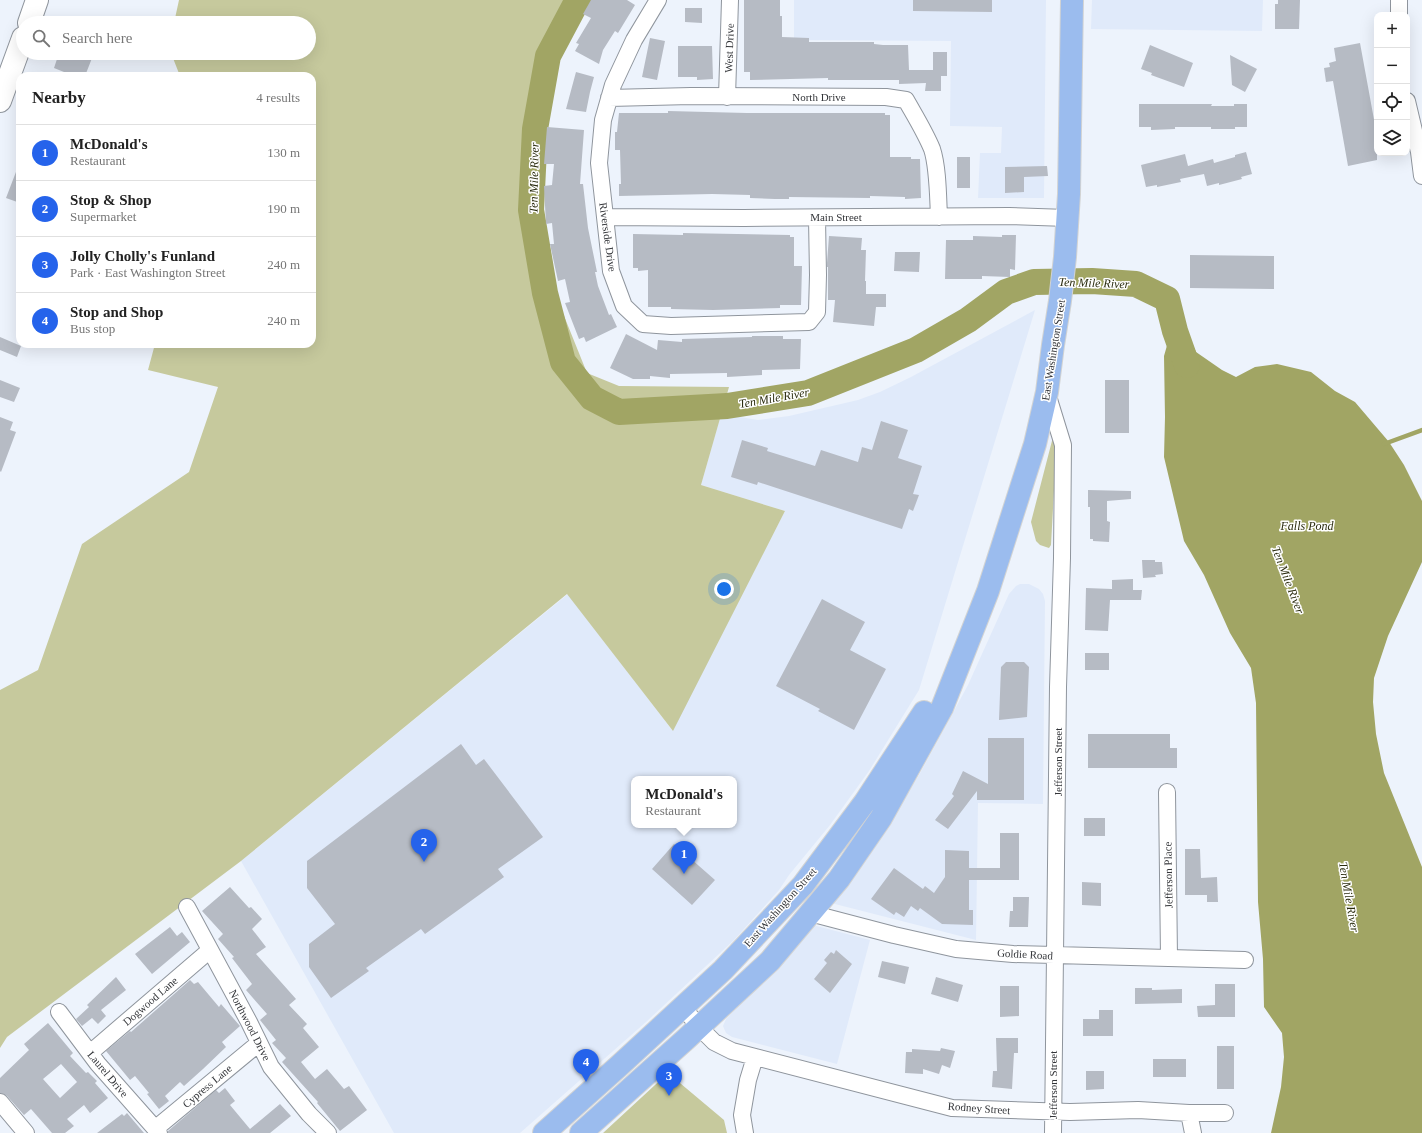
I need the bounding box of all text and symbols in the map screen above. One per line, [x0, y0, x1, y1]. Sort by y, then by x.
map controls [1374, 12, 1410, 156]
button: + [1374, 12, 1410, 48]
search box [16, 16, 316, 60]
street label: West Drive [722, 23, 736, 73]
icon: search [30, 27, 52, 49]
text: Search here [62, 30, 132, 46]
button: − [1374, 48, 1410, 84]
button: locate [1374, 84, 1410, 120]
text: Nearby [32, 88, 86, 107]
text: 4 results [256, 90, 300, 105]
street label: North Drive [792, 91, 846, 103]
button: layers [1374, 120, 1410, 156]
text: McDonald's [70, 136, 148, 152]
water label: Ten Mile River [526, 142, 542, 214]
text: 1 [42, 145, 48, 160]
text: 130 m [267, 145, 300, 160]
text: Restaurant [70, 153, 126, 168]
text: Stop & Shop [70, 192, 152, 208]
text: 2 [42, 201, 48, 216]
text: 190 m [267, 201, 300, 216]
street label: Riverside Drive [597, 202, 619, 273]
text: Supermarket [70, 209, 136, 224]
street label: Main Street [810, 211, 862, 223]
text: Jolly Cholly's Funland [70, 248, 215, 264]
text: 3 [42, 257, 48, 272]
text: 240 m [267, 257, 300, 272]
text: Park · East Washington Street [70, 265, 225, 280]
water label: Ten Mile River [1058, 275, 1130, 291]
street label: East Washington Street [1039, 299, 1067, 401]
text: Stop and Shop [70, 304, 163, 320]
text: 4 [42, 313, 48, 328]
text: 240 m [267, 313, 300, 328]
text: Bus stop [70, 321, 115, 336]
water label: Ten Mile River [738, 385, 810, 411]
water label: Falls Pond [1280, 519, 1334, 533]
water label: Ten Mile River [1269, 544, 1307, 616]
your location [714, 579, 734, 599]
street label: Jefferson Street [1052, 728, 1064, 796]
popup [631, 776, 737, 828]
text: McDonald's [645, 786, 723, 802]
text: Restaurant [645, 803, 701, 818]
pin: 2 [411, 829, 437, 862]
pin: 1 [671, 841, 697, 874]
street label: Jefferson Place [1161, 841, 1175, 908]
water label: Ten Mile River [1336, 861, 1362, 933]
street label: East Washington Street [741, 865, 819, 949]
street label: Goldie Road [997, 947, 1054, 961]
street label: Dogwood Lane [120, 974, 180, 1028]
street label: Northwood Drive [227, 988, 273, 1063]
street label: Laurel Drive [85, 1049, 131, 1100]
pin: 4 [573, 1049, 599, 1082]
street label: Jefferson Street [1047, 1051, 1059, 1119]
street label: Cypress Lane [180, 1062, 234, 1110]
pin: 3 [656, 1063, 682, 1096]
street label: Rodney Street [947, 1100, 1011, 1116]

